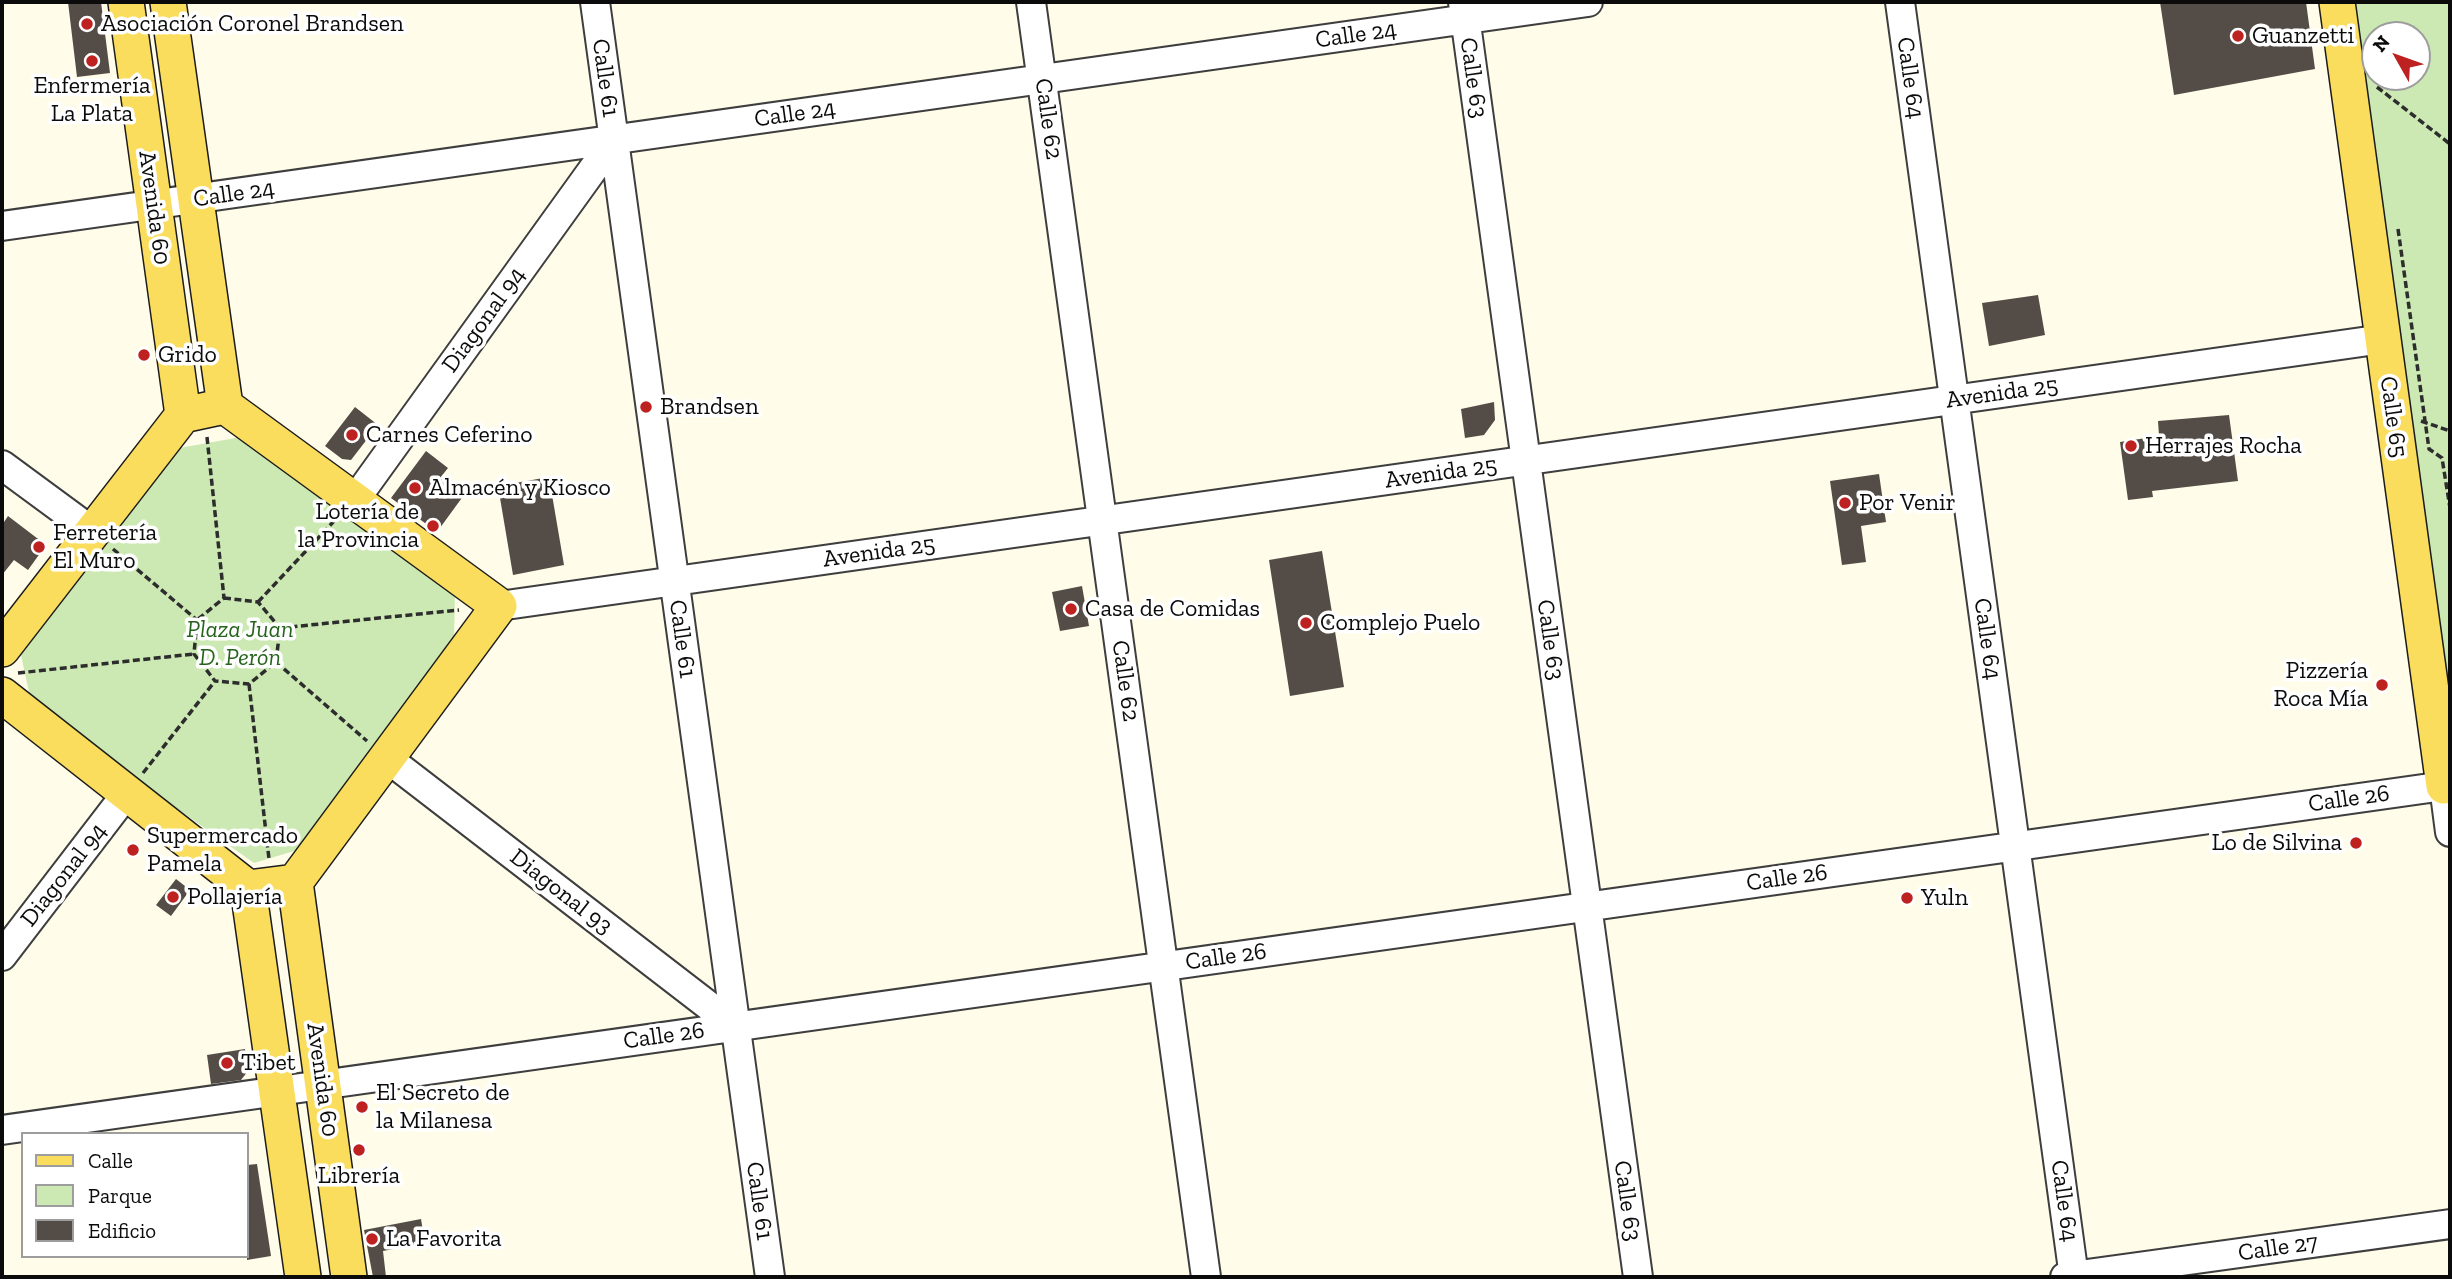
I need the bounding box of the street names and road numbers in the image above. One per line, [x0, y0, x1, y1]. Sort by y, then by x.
street label: Calle 24 [1313, 15, 1399, 55]
street label: Calle 64 [1890, 35, 1930, 121]
street label: Calle 63 [1453, 36, 1493, 120]
street label: Calle 61 [585, 37, 625, 119]
street label: Calle 62 [1028, 77, 1068, 161]
street label: Calle 24 [752, 94, 838, 134]
street label: Avenida 60 [132, 149, 176, 267]
street label: Calle 24 [191, 174, 277, 214]
street label: Diagonal 94 [436, 262, 532, 378]
street label: Avenida 25 [1944, 371, 2060, 415]
street label: Calle 65 [2373, 375, 2413, 459]
street label: Avenida 25 [1383, 451, 1499, 495]
street label: Avenida 25 [821, 530, 937, 574]
street label: Calle 64 [1967, 596, 2007, 682]
street label: Calle 61 [662, 598, 702, 680]
street label: Calle 63 [1530, 598, 1570, 682]
street label: Calle 62 [1105, 639, 1145, 723]
street label: Calle 26 [2307, 779, 2391, 819]
street label: Diagonal 94 [15, 817, 113, 933]
street label: Diagonal 93 [504, 843, 618, 941]
street label: Calle 26 [1745, 858, 1829, 898]
street label: Calle 26 [1184, 937, 1268, 977]
street label: Calle 26 [622, 1016, 706, 1056]
street label: Avenida 60 [300, 1021, 344, 1139]
street label: Calle 64 [2044, 1158, 2084, 1244]
street label: Calle 63 [1607, 1159, 1647, 1243]
street label: Calle 61 [739, 1160, 779, 1242]
street label: Calle 27 [2236, 1228, 2320, 1268]

